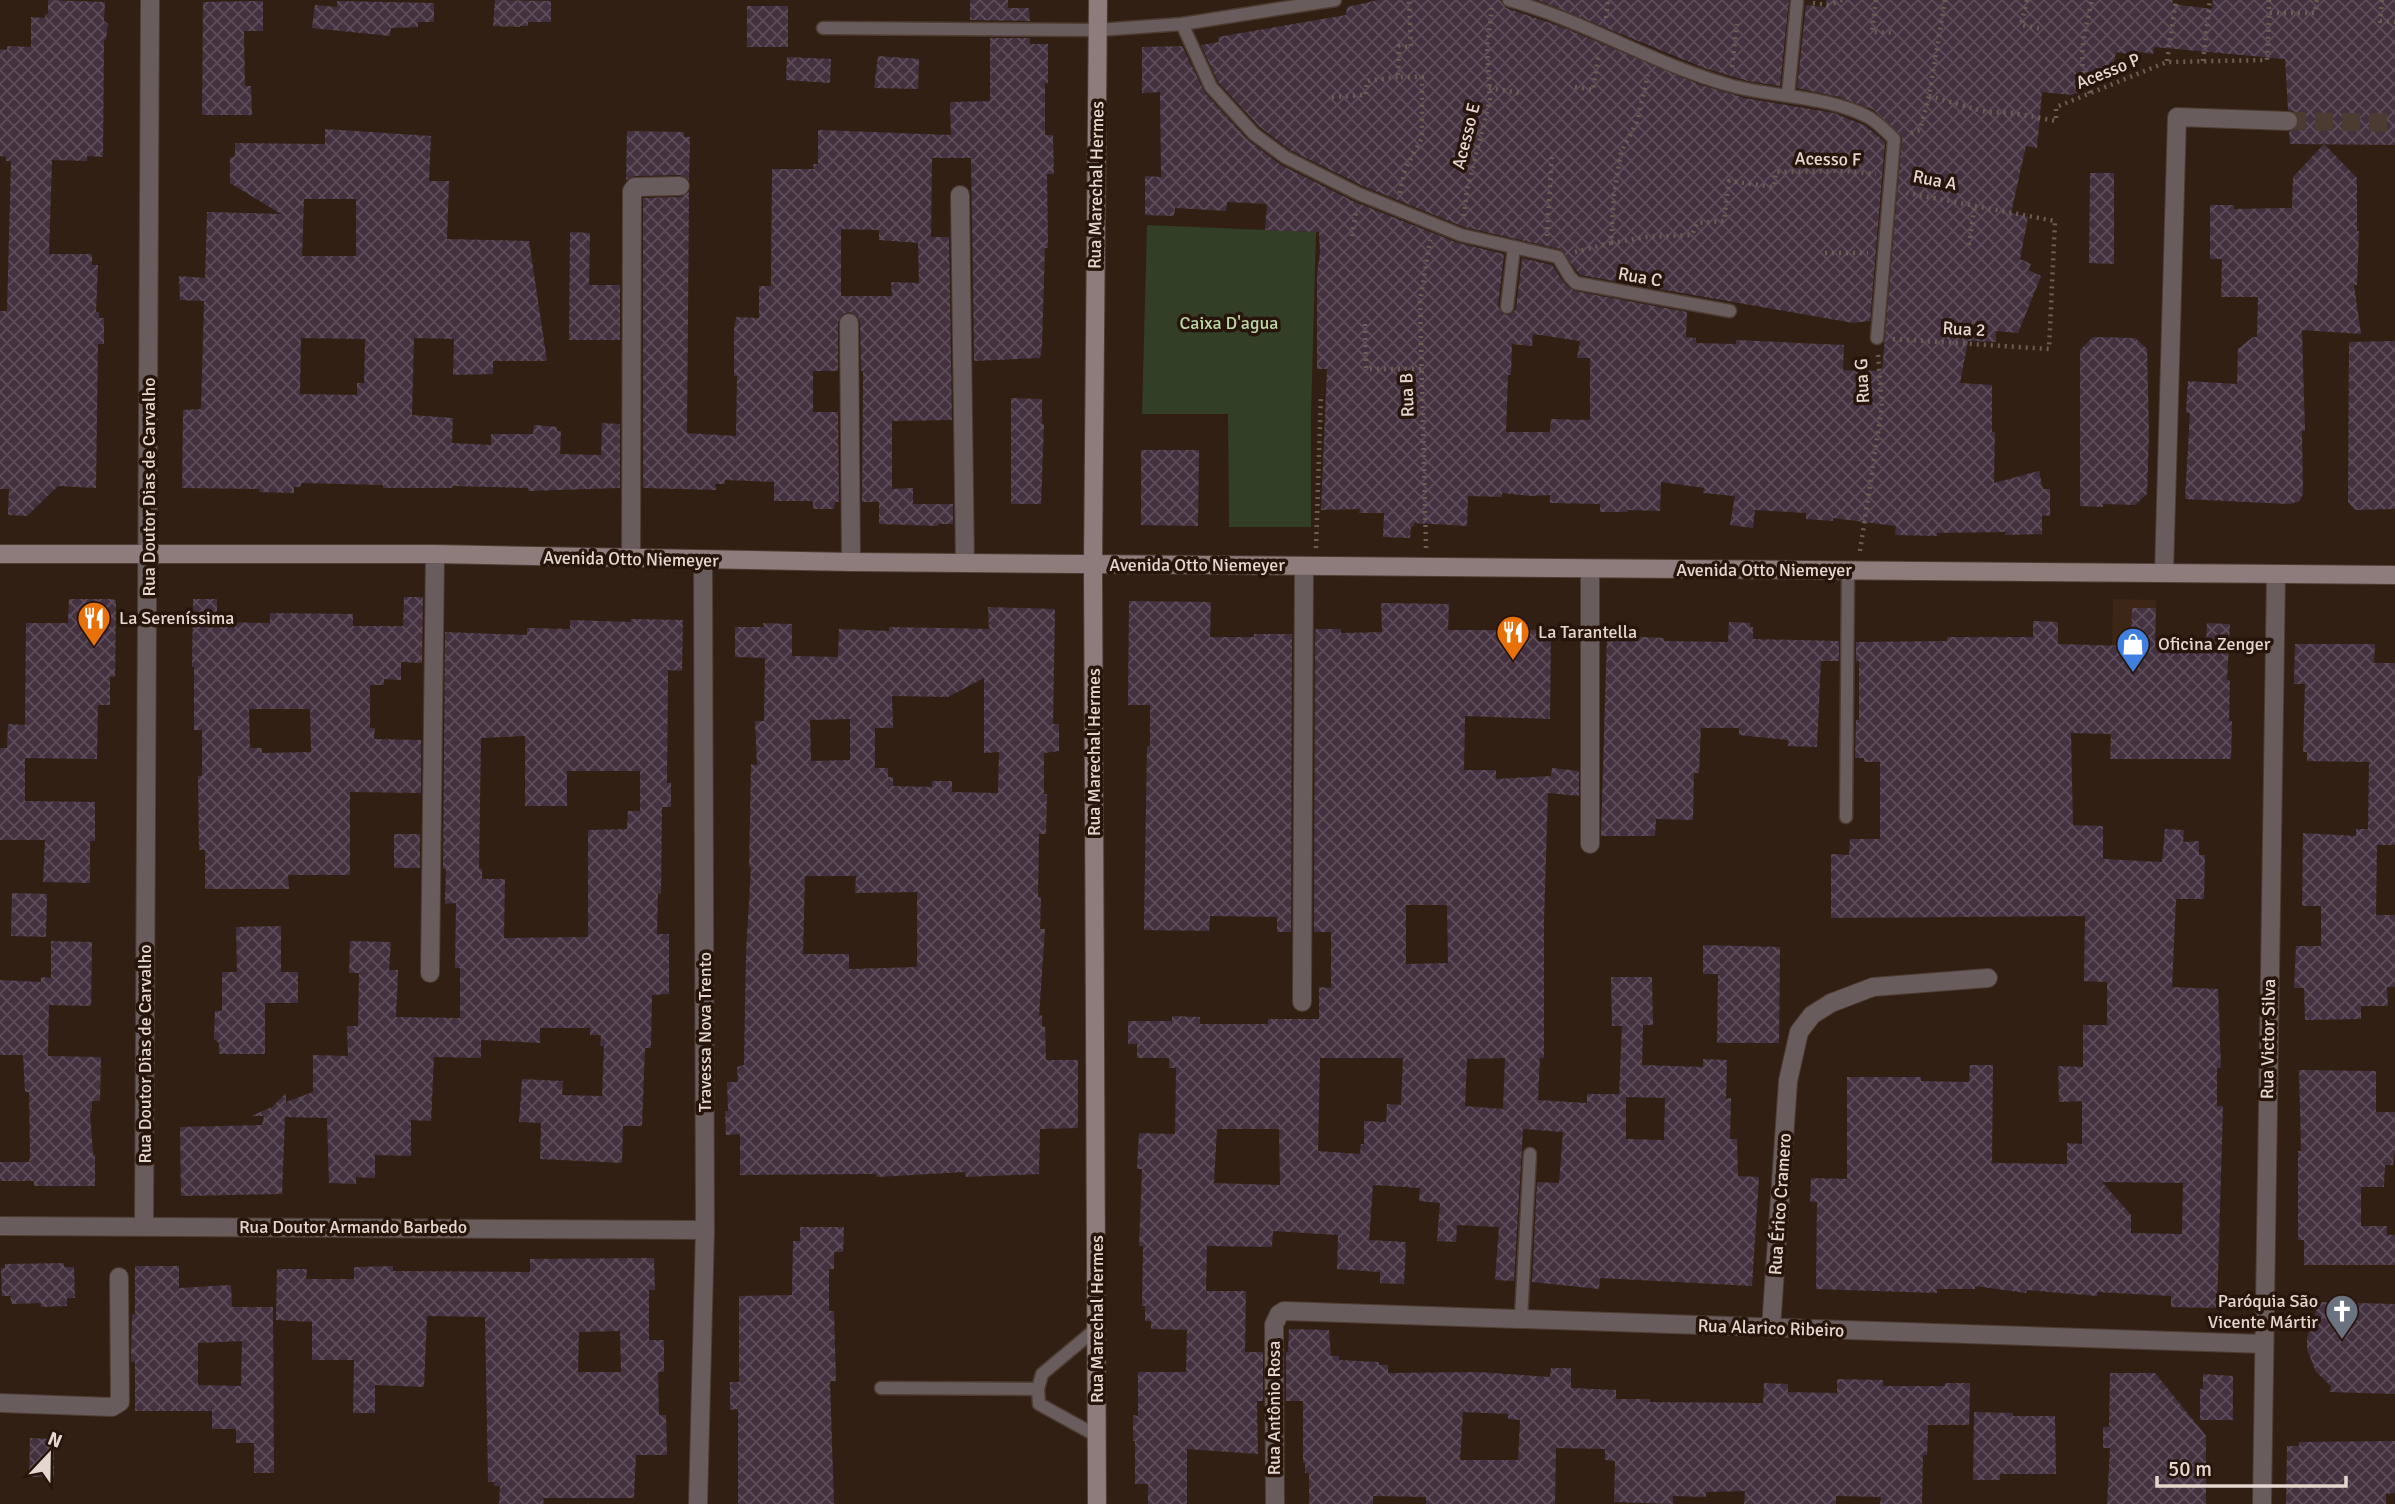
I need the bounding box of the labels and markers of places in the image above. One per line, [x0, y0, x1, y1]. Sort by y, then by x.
restaurant icon: La Sereníssima [75, 599, 113, 648]
place label: La Sereníssima [119, 607, 234, 629]
restaurant icon: La Tarantella [1494, 613, 1532, 662]
place label: La Tarantella [1538, 621, 1637, 643]
shop icon: Oficina Zenger [2114, 625, 2152, 674]
place label: Oficina Zenger [2158, 633, 2271, 655]
place label: Paróquia São Vicente Mártir [2208, 1290, 2318, 1333]
church icon: Paróquia São Vicente Mártir [2323, 1292, 2361, 1341]

